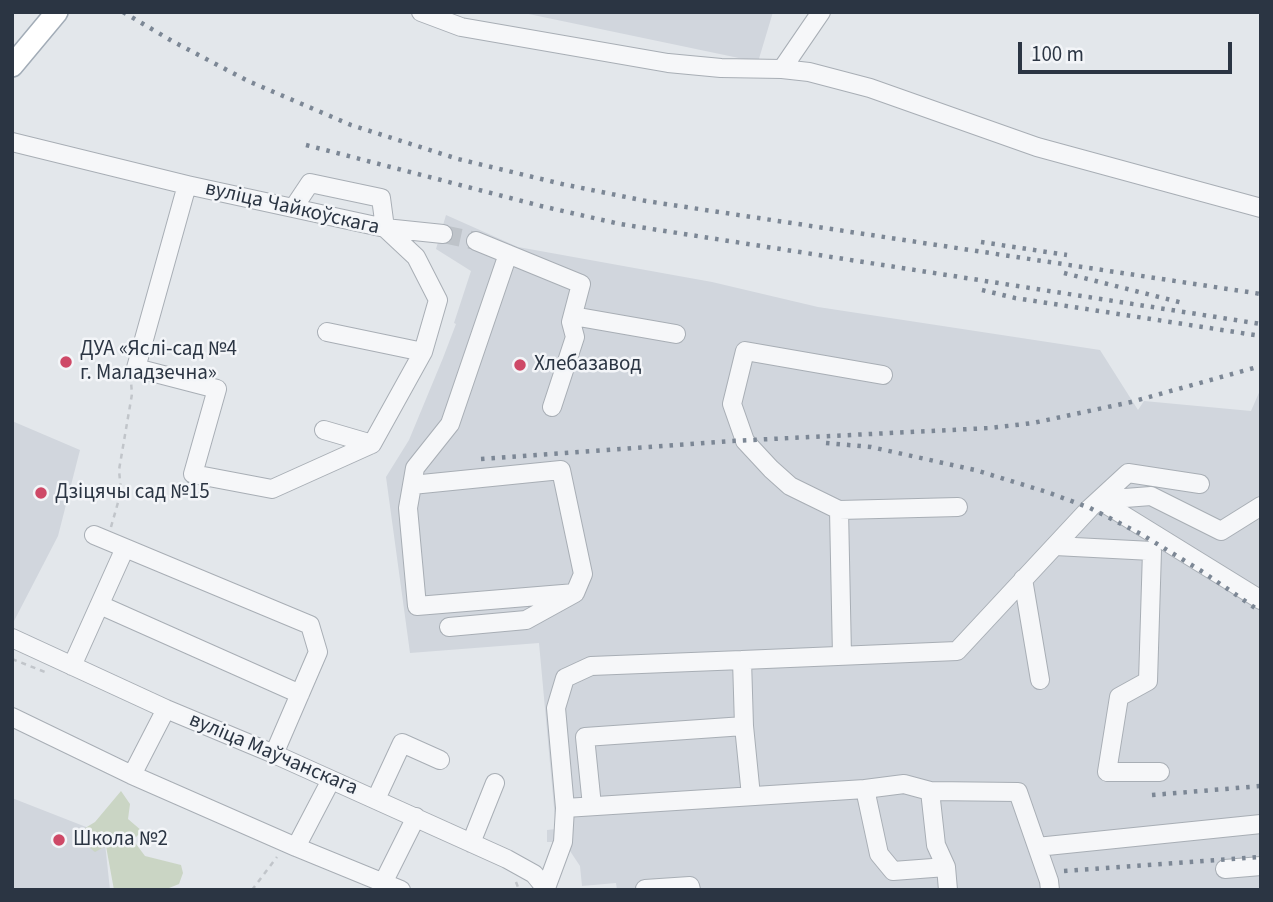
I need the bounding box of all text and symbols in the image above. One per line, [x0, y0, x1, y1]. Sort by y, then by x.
scale bar [1021, 28, 1234, 72]
text: 100 m [1031, 39, 1084, 69]
street label: вуліца Чайкоўскага [202, 177, 382, 241]
place label: ДУА «Яслі-сад №4 г. Маладзечна» [80, 337, 237, 387]
place label: Хлебазавод [534, 352, 642, 378]
marker: ДУА «Яслі-сад №4 г. Маладзечна» [58, 354, 74, 370]
marker: Хлебазавод [512, 357, 528, 373]
place label: Дзіцячы сад №15 [55, 480, 210, 506]
marker: Дзіцячы сад №15 [33, 485, 49, 501]
street label: вуліца Маўчанскага [185, 708, 361, 802]
place label: Школа №2 [73, 827, 168, 853]
marker: Школа №2 [51, 832, 67, 848]

